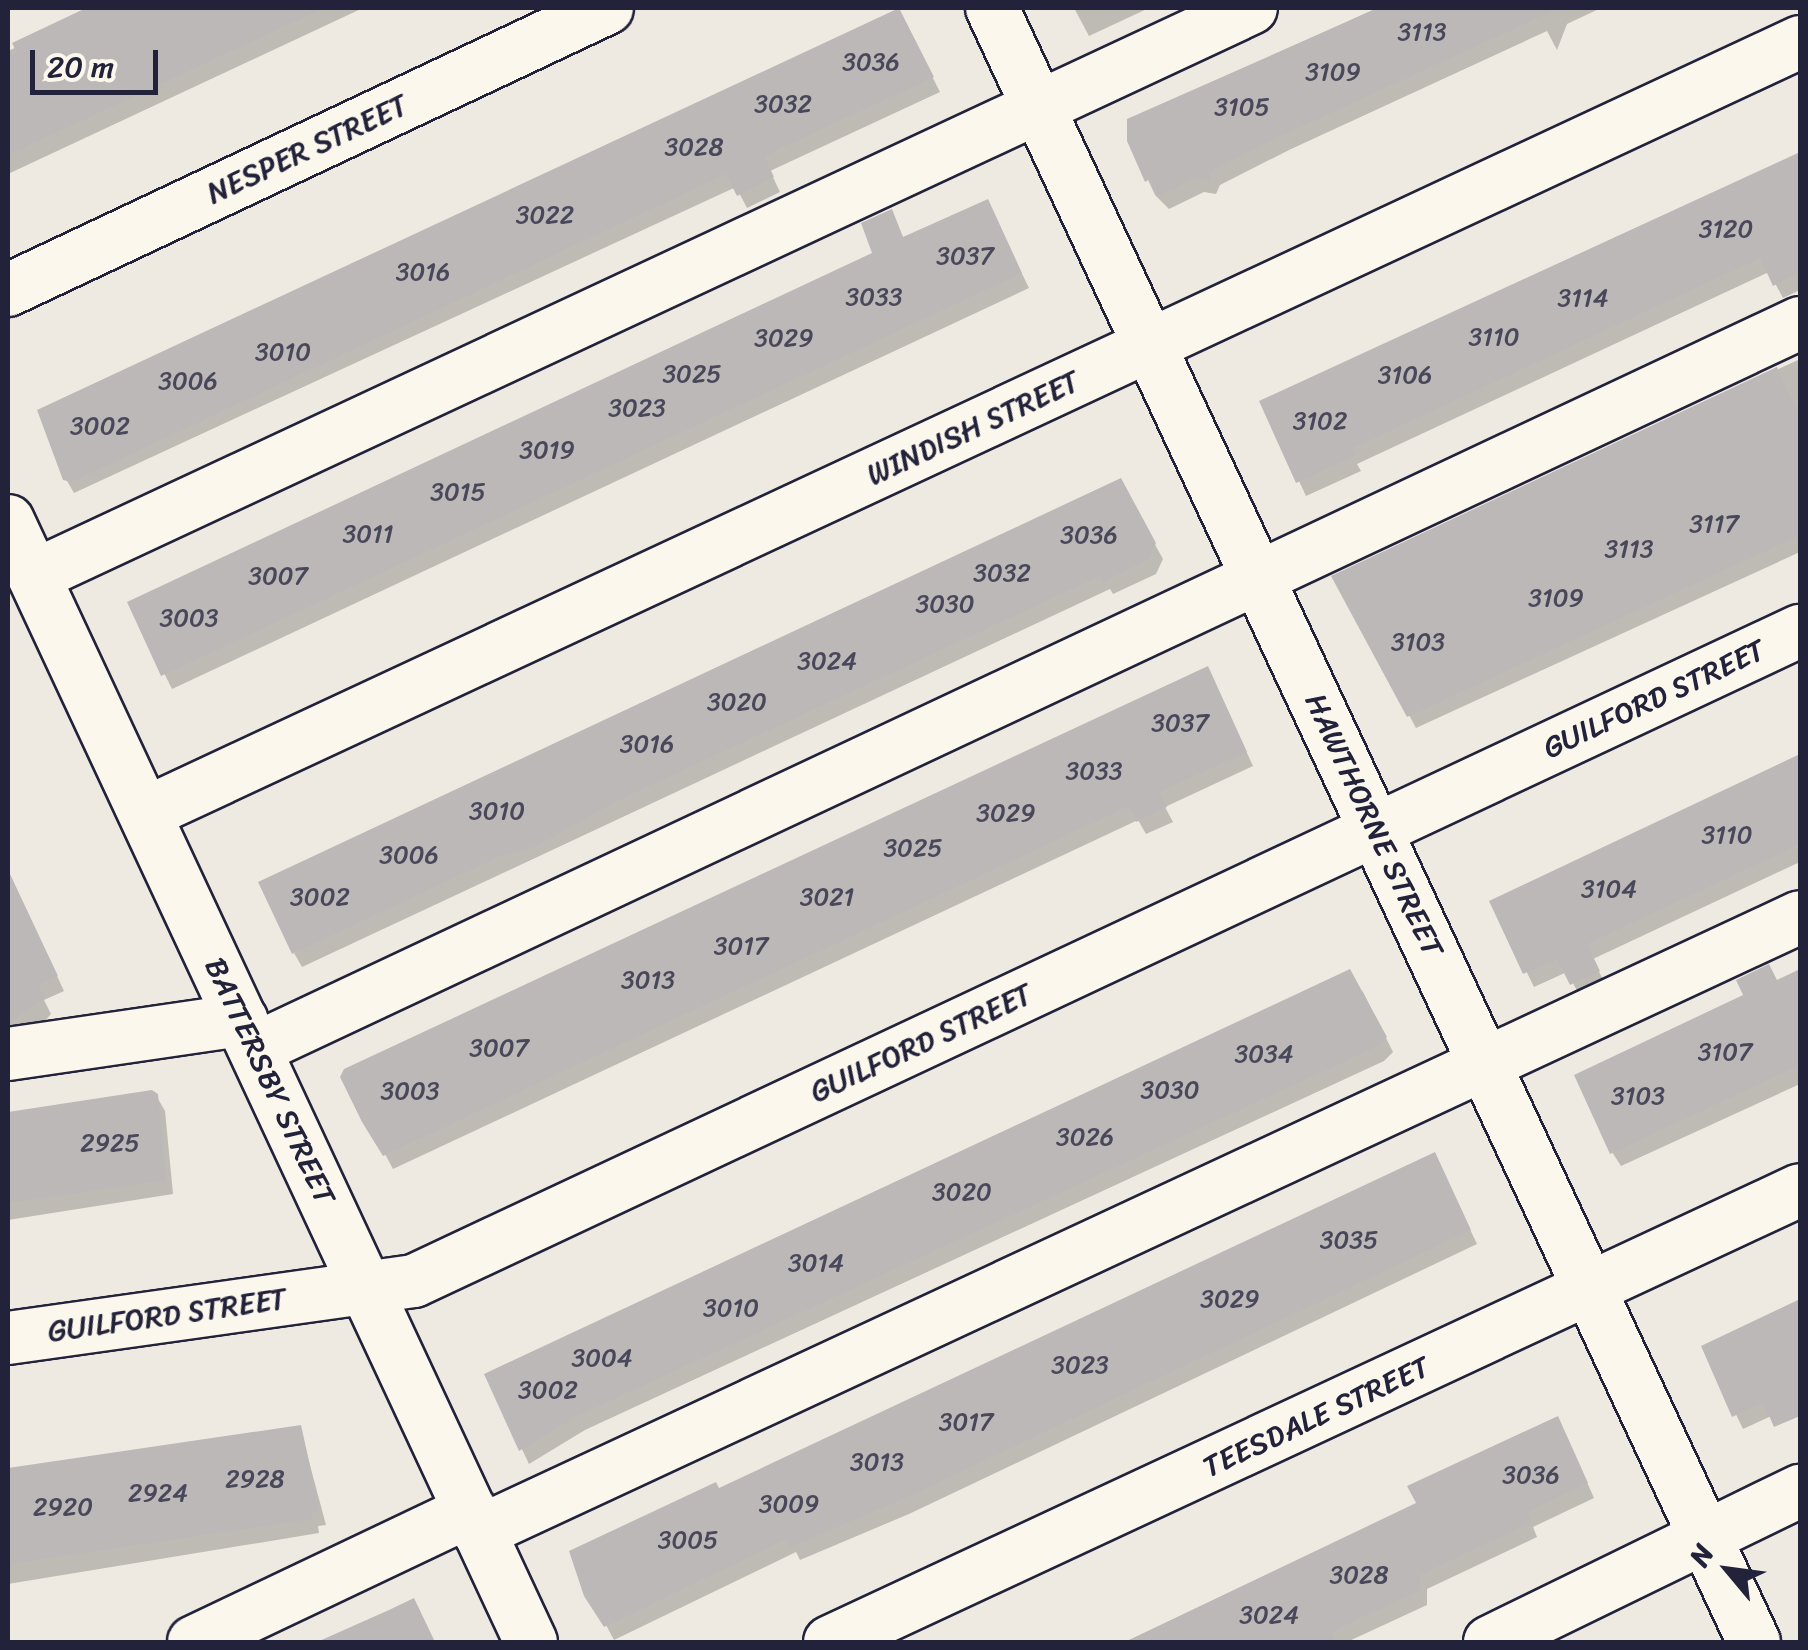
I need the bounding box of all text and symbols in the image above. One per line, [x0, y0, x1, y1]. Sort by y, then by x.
house number: 3113 [1398, 17, 1446, 47]
scale bar [35, 30, 162, 92]
text: 20 m [47, 40, 114, 94]
house number: 3036 [842, 47, 900, 77]
house number: 3109 [1305, 57, 1361, 87]
street label: NESPER STREET [200, 86, 414, 212]
house number: 3032 [754, 89, 812, 119]
house number: 3105 [1214, 92, 1270, 122]
house number: 3028 [664, 132, 724, 162]
house number: 3022 [516, 200, 574, 230]
house number: 3120 [1699, 214, 1753, 244]
house number: 3037 [936, 241, 994, 271]
house number: 3016 [396, 257, 450, 287]
house number: 3033 [846, 282, 902, 312]
house number: 3114 [1558, 283, 1608, 313]
house number: 3110 [1469, 322, 1519, 352]
house number: 3029 [754, 323, 814, 353]
house number: 3010 [255, 337, 311, 367]
house number: 3025 [662, 359, 722, 389]
house number: 3106 [1378, 360, 1432, 390]
street label: WINDISH STREET [859, 362, 1087, 494]
house number: 3006 [158, 366, 218, 396]
house number: 3023 [608, 393, 666, 423]
house number: 3102 [1293, 406, 1347, 436]
house number: 3002 [70, 411, 130, 441]
house number: 3019 [519, 435, 575, 465]
house number: 3015 [430, 477, 486, 507]
house number: 3117 [1689, 509, 1739, 539]
house number: 3011 [343, 519, 393, 549]
house number: 3036 [1060, 520, 1118, 550]
house number: 3113 [1605, 534, 1653, 564]
house number: 3032 [973, 558, 1031, 588]
house number: 3007 [248, 561, 308, 591]
house number: 3109 [1528, 583, 1584, 613]
house number: 3030 [915, 589, 975, 619]
house number: 3003 [159, 603, 219, 633]
house number: 3103 [1391, 627, 1445, 657]
street label: GUILFORD STREET [1536, 631, 1772, 767]
house number: 3024 [797, 646, 857, 676]
house number: 3020 [707, 687, 767, 717]
street label: HAWTHORNE STREET [1297, 688, 1451, 962]
house number: 3037 [1151, 708, 1209, 738]
house number: 3016 [620, 729, 674, 759]
house number: 3033 [1066, 756, 1122, 786]
house number: 3010 [469, 796, 525, 826]
house number: 3029 [976, 798, 1036, 828]
house number: 3110 [1702, 820, 1752, 850]
house number: 3025 [883, 833, 943, 863]
house number: 3006 [379, 840, 439, 870]
house number: 3104 [1581, 874, 1637, 904]
house number: 3002 [290, 882, 350, 912]
house number: 3021 [800, 882, 854, 912]
house number: 3017 [714, 931, 768, 961]
street label: BATTERSBY STREET [197, 951, 343, 1211]
house number: 3013 [621, 965, 675, 995]
street label: GUILFORD STREET [803, 975, 1039, 1111]
house number: 3007 [469, 1033, 529, 1063]
house number: 3107 [1698, 1037, 1752, 1067]
house number: 3034 [1235, 1039, 1293, 1069]
house number: 3030 [1140, 1075, 1200, 1105]
house number: 3003 [380, 1076, 440, 1106]
house number: 3103 [1611, 1081, 1665, 1111]
house number: 3026 [1056, 1122, 1114, 1152]
house number: 2925 [80, 1128, 140, 1158]
house number: 3020 [932, 1177, 992, 1207]
house number: 3035 [1320, 1225, 1378, 1255]
house number: 3014 [788, 1248, 844, 1278]
street label: GUILFORD STREET [44, 1280, 290, 1350]
house number: 3029 [1200, 1284, 1260, 1314]
house number: 3010 [703, 1293, 759, 1323]
house number: 3004 [572, 1343, 632, 1373]
street label: TEESDALE STREET [1196, 1348, 1436, 1486]
house number: 3023 [1051, 1350, 1109, 1380]
house number: 3002 [518, 1375, 578, 1405]
house number: 3017 [939, 1407, 993, 1437]
house number: 3013 [850, 1447, 904, 1477]
house number: 3036 [1502, 1460, 1560, 1490]
house number: 2928 [225, 1464, 285, 1494]
house number: 2924 [128, 1478, 188, 1508]
house number: 3009 [759, 1489, 819, 1519]
house number: 2920 [33, 1492, 93, 1522]
north arrow [1678, 1520, 1778, 1620]
house number: 3005 [658, 1525, 718, 1555]
text: N [1675, 1535, 1727, 1576]
house number: 3028 [1329, 1560, 1389, 1590]
house number: 3024 [1239, 1600, 1299, 1630]

